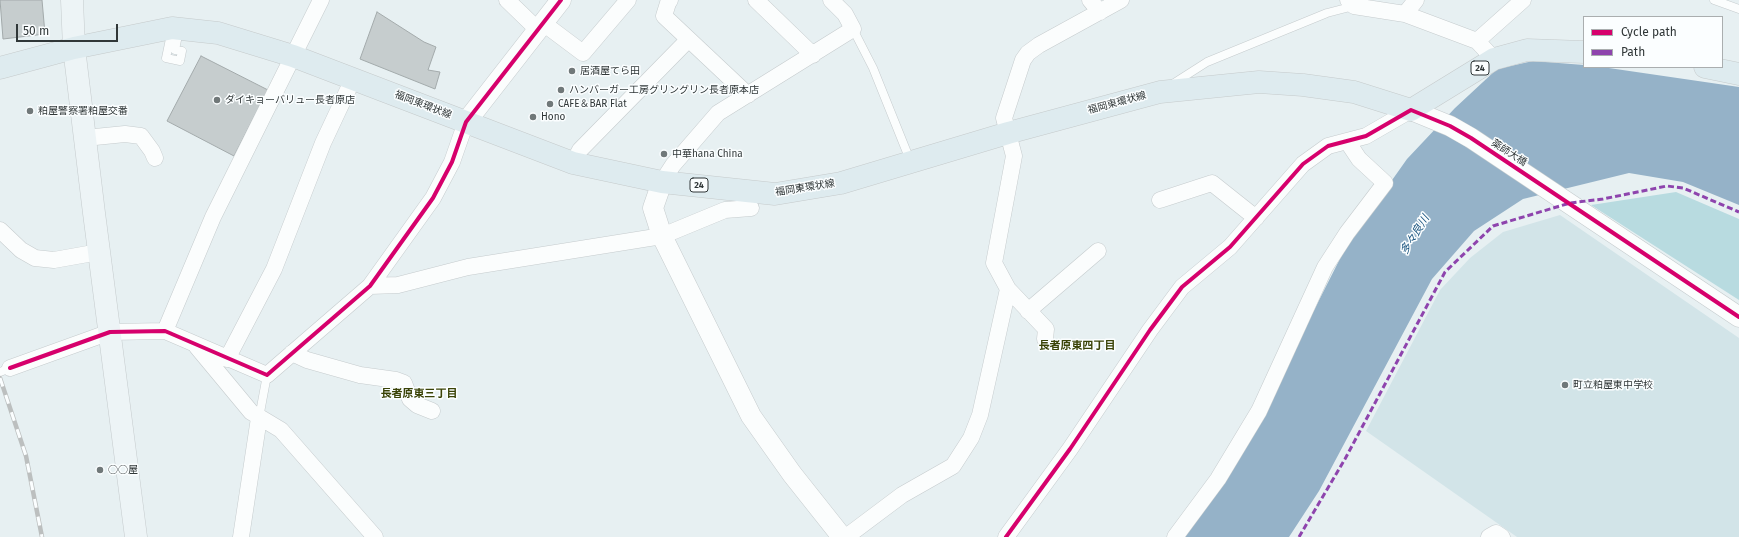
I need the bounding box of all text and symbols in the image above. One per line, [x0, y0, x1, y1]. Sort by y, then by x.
scale bar [18, 16, 120, 42]
legend [1583, 16, 1723, 68]
text: 50 m [23, 24, 49, 38]
text: Cycle path [1621, 25, 1677, 39]
text: Path [1621, 45, 1645, 59]
road number: 24 [1471, 61, 1489, 75]
place label: 居酒屋てら田 [580, 65, 640, 77]
marker: 居酒屋てら田 [567, 66, 577, 76]
place label: ハンバーガー工房グリングリン長者原本店 [569, 84, 759, 96]
marker: ハンバーガー工房グリングリン長者原本店 [556, 85, 566, 95]
street label: 福岡東環状線 [393, 89, 453, 121]
street label: 福岡東環状線 [1086, 89, 1148, 117]
place label: ダイキョーバリュー長者原店 [225, 94, 355, 106]
marker: ダイキョーバリュー長者原店 [212, 95, 222, 105]
place label: CAFE＆BAR Flat [558, 98, 627, 110]
marker: CAFE＆BAR Flat [545, 99, 555, 109]
place label: 粕屋警察署粕屋交番 [38, 105, 128, 117]
marker: 粕屋警察署粕屋交番 [25, 106, 35, 116]
place label: Hono [541, 111, 565, 123]
marker: Hono [528, 112, 538, 122]
street label: 薬師大橋 [1489, 137, 1529, 169]
place label: 中華hana China [672, 148, 743, 160]
marker: 中華hana China [659, 149, 669, 159]
street label: 福岡東環状線 [774, 177, 836, 199]
road number: 24 [690, 178, 708, 192]
water label: 多々良川 [1398, 213, 1432, 257]
district label: 長者原東四丁目 [1039, 339, 1115, 353]
place label: 町立粕屋東中学校 [1573, 379, 1653, 391]
marker: 町立粕屋東中学校 [1560, 380, 1570, 390]
district label: 長者原東三丁目 [381, 387, 457, 401]
place label: ○○屋 [108, 464, 138, 476]
marker: ○○屋 [95, 465, 105, 475]

